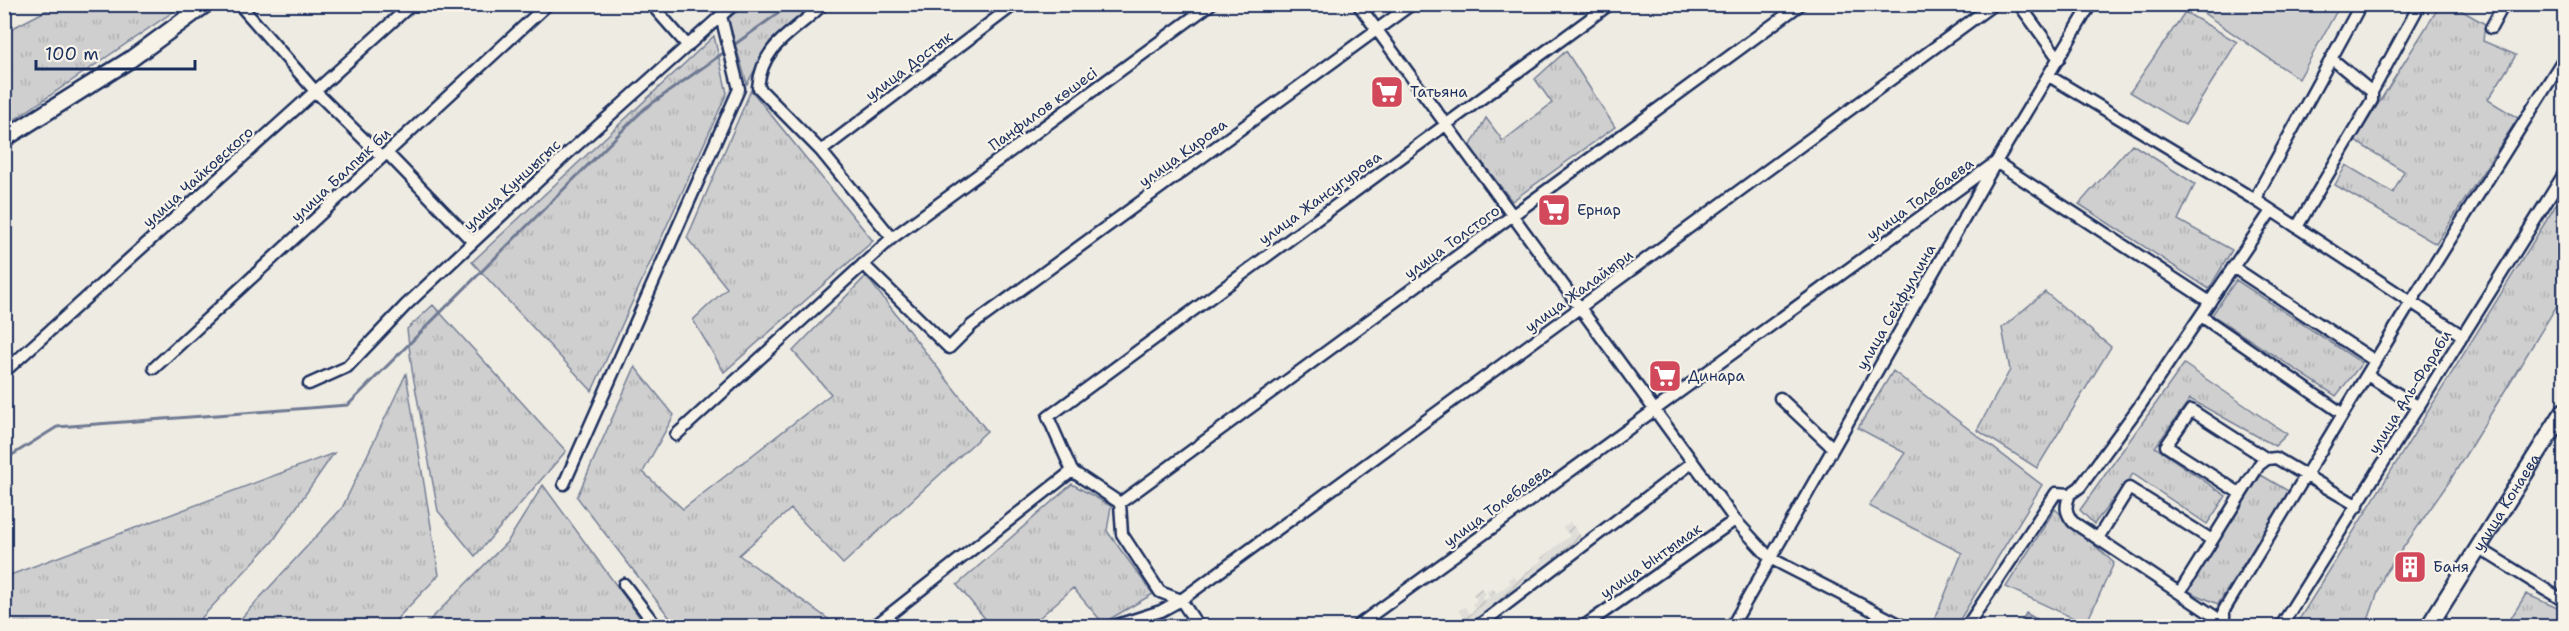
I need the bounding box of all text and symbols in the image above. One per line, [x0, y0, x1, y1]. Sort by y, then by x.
street label: улица Достык [861, 27, 957, 105]
scale bar [36, 33, 195, 71]
text: 100 m [45, 42, 99, 66]
street label: Панфилов көшесі [985, 63, 1101, 155]
supermarket icon: Татьяна [1369, 74, 1405, 110]
place label: Татьяна [1410, 82, 1468, 102]
street label: улица Кирова [1135, 114, 1232, 192]
street label: улица Чайковского [138, 122, 258, 232]
street label: улица Балпык би [287, 123, 395, 226]
street label: улица Куншыгыс [459, 135, 565, 235]
street label: улица Жансугурова [1255, 146, 1386, 249]
street label: улица Толебаева [1863, 153, 1978, 245]
supermarket icon: Ернар [1536, 192, 1572, 228]
place label: Ернар [1577, 200, 1621, 220]
street label: улица Толстого [1400, 201, 1504, 283]
street label: улица Сейфуллина [1852, 240, 1941, 374]
street label: улица Жалайыри [1521, 245, 1637, 337]
street label: улица Аль-Фараби [2364, 326, 2456, 458]
supermarket icon: Динара [1647, 358, 1683, 394]
place label: Динара [1688, 366, 1745, 386]
street label: улица Конаева [2468, 449, 2545, 555]
street label: улица Толебаева [1440, 460, 1555, 552]
street label: улица Ынтымак [1596, 519, 1706, 603]
building icon: Баня [2392, 549, 2428, 585]
place label: Баня [2433, 557, 2469, 577]

